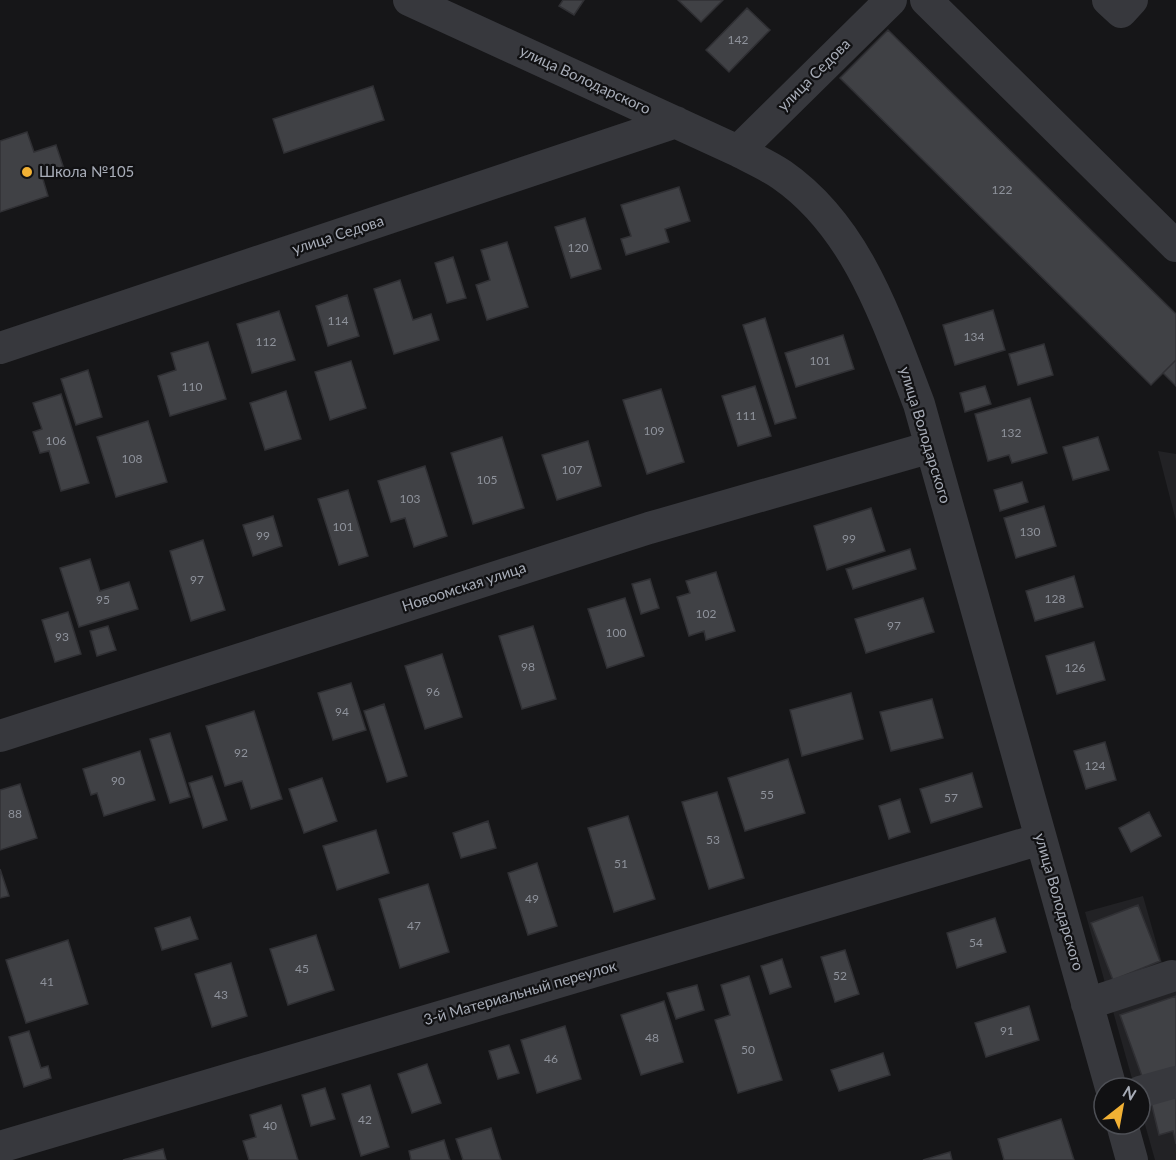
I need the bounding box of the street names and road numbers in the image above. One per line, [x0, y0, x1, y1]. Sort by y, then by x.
street label: улица Седова [773, 34, 853, 114]
street label: улица Володарского [517, 41, 654, 117]
street label: улица Седова [290, 211, 386, 257]
street label: улица Володарского [897, 364, 955, 505]
street label: Новоомская улица [399, 558, 528, 615]
street label: улица Володарского [1032, 831, 1088, 973]
street label: 3-й Материальный переулок [421, 956, 618, 1028]

